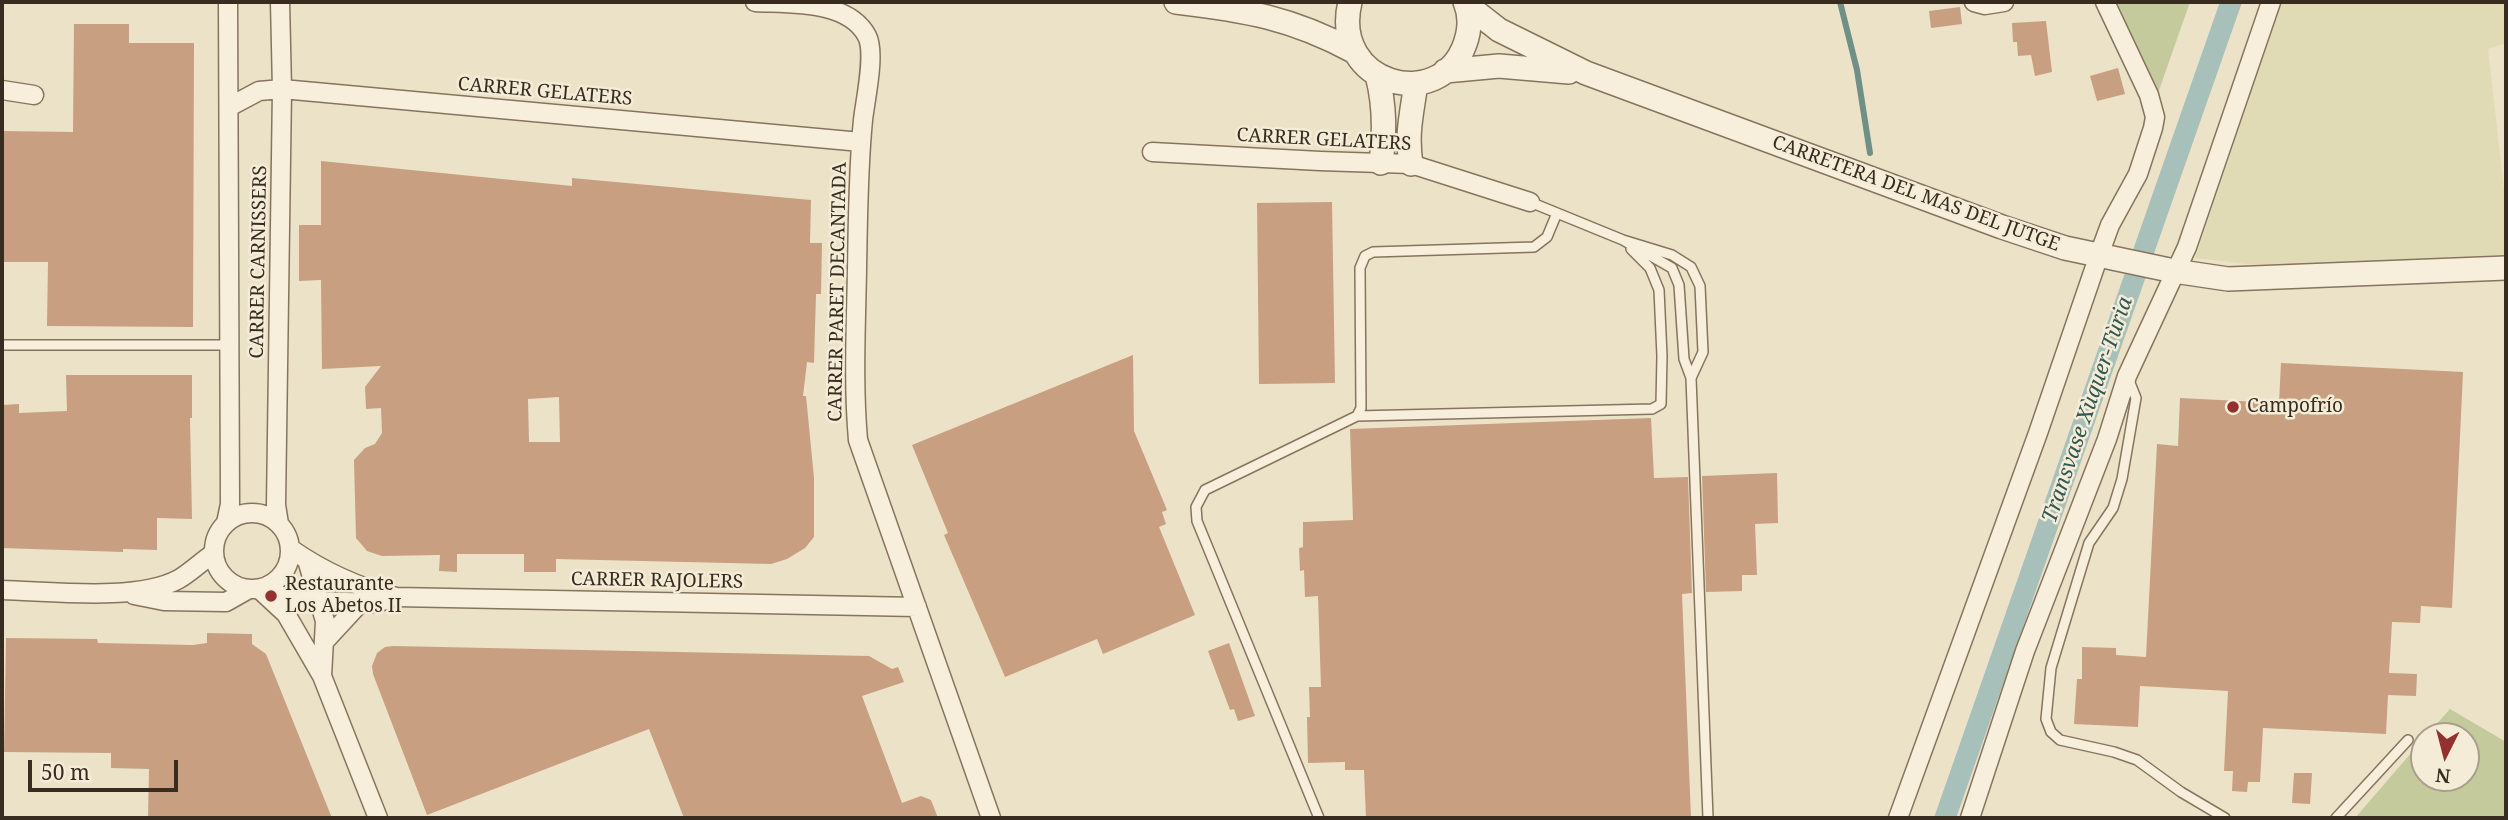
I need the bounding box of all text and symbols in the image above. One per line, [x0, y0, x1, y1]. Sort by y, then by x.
street label: CARRER GELATERS [457, 73, 633, 111]
street label: CARRER GELATERS [1236, 124, 1412, 156]
street label: CARRETERA DEL MAS DEL JUTGE [1769, 131, 2063, 257]
street label: CARRER PARET DECANTADA [824, 162, 852, 422]
street label: CARRER CARNISSERS [246, 165, 272, 359]
water label: Transvase Xùquer-Tùria [2037, 294, 2139, 526]
place label: Campofrío [2247, 396, 2343, 418]
marker: Campofrío [2225, 399, 2241, 415]
street label: CARRER RAJOLERS [571, 568, 743, 594]
place label: Restaurante Los Abetos II [285, 574, 402, 618]
marker: Restaurante Los Abetos II [263, 588, 279, 604]
north arrow [2410, 722, 2480, 792]
scale bar [32, 746, 182, 790]
text: 50 m [41, 758, 90, 786]
text: N [2434, 762, 2452, 790]

